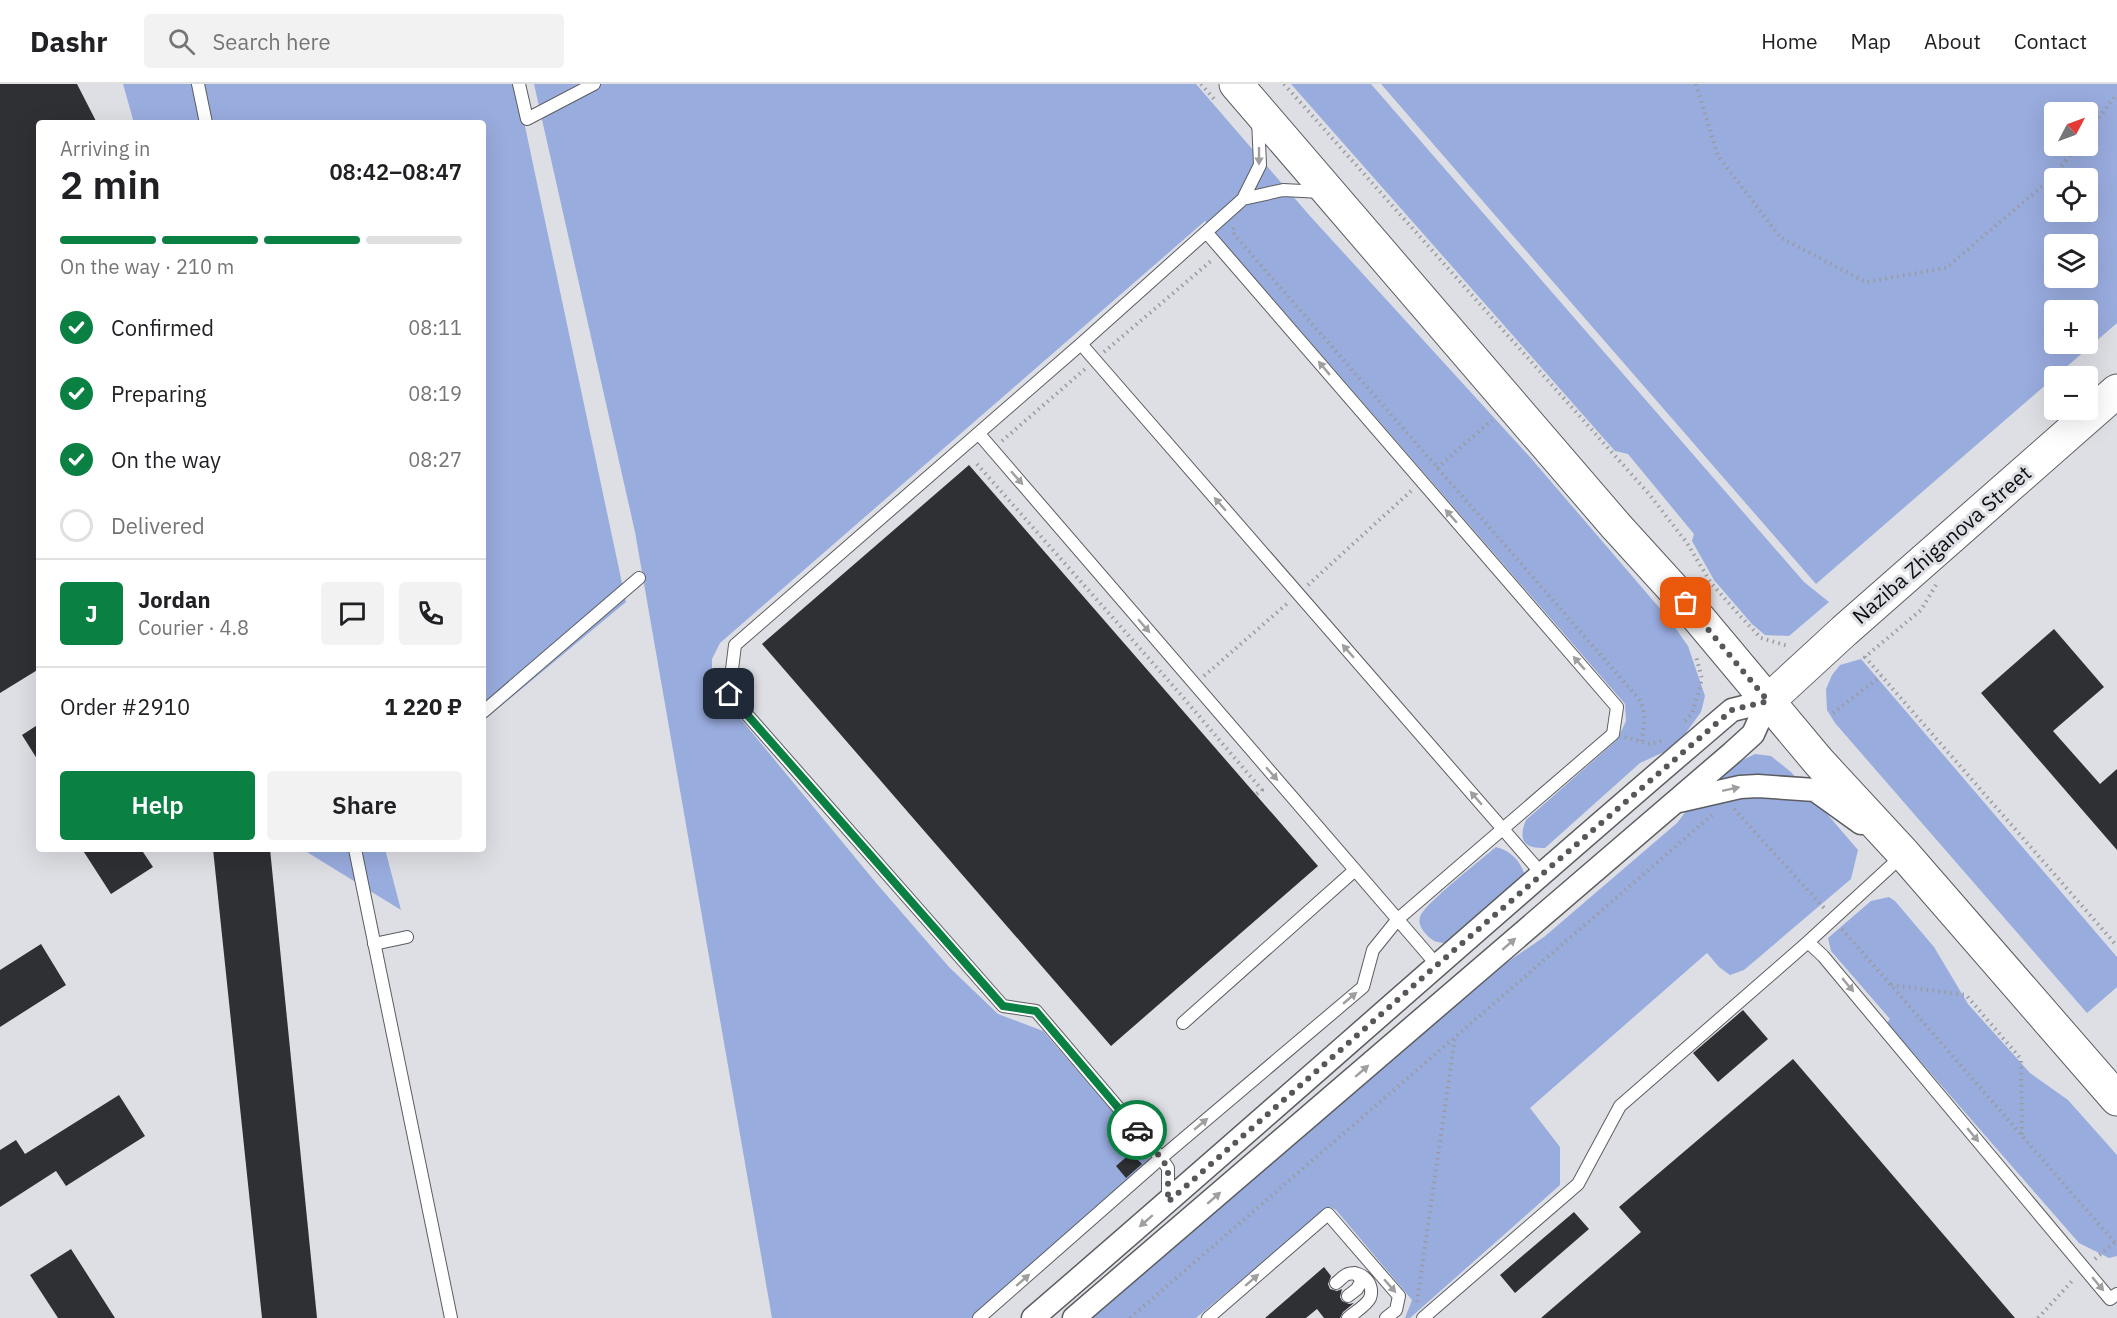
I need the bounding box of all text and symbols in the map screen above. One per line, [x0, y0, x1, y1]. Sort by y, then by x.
search box [144, 14, 564, 68]
text: Dashr [30, 23, 108, 60]
icon: search [165, 25, 198, 58]
text: Search here [213, 27, 331, 56]
text: Home [1761, 27, 1818, 55]
text: Map [1851, 27, 1891, 55]
text: About [1924, 27, 1981, 55]
text: Contact [2014, 27, 2087, 55]
north arrow [2044, 102, 2098, 156]
map controls [2044, 102, 2098, 420]
text: Arriving in [60, 135, 150, 162]
one-way arrow [1254, 147, 1264, 166]
text: 08:42–08:47 [329, 157, 462, 186]
text: 2 min [60, 159, 161, 210]
button: locate [2044, 168, 2098, 222]
button: layers [2044, 234, 2098, 288]
text: On the way · 210 m [60, 253, 234, 280]
button: + [2044, 300, 2098, 354]
icon: check [60, 311, 93, 344]
text: Confirmed [111, 313, 214, 342]
text: 08:11 [408, 314, 462, 341]
one-way arrow [1318, 361, 1331, 376]
button: − [2044, 366, 2098, 420]
icon: check [60, 377, 93, 410]
text: Preparing [111, 379, 206, 408]
text: 08:19 [408, 380, 462, 407]
icon: check [60, 443, 93, 476]
text: On the way [111, 445, 221, 474]
text: 08:27 [408, 446, 462, 473]
street label: Naziba Zhiganova Street [1846, 459, 2037, 630]
one-way arrow [1010, 470, 1023, 485]
one-way arrow [1214, 497, 1227, 512]
one-way arrow [1445, 509, 1458, 524]
text: Delivered [111, 511, 205, 540]
pin [1660, 577, 1711, 628]
button: chat [321, 582, 384, 645]
button: phone [399, 582, 462, 645]
text: Jordan [138, 585, 211, 614]
icon: bag [1669, 586, 1702, 619]
text: J [85, 599, 98, 628]
text: Courier · 4.8 [138, 614, 249, 641]
one-way arrow [1137, 618, 1150, 633]
one-way arrow [1342, 644, 1355, 659]
one-way arrow [1573, 656, 1586, 671]
pin [703, 668, 754, 719]
icon: home [712, 677, 745, 710]
text: Order #2910 [60, 692, 190, 721]
text: 1 220 ₽ [384, 692, 462, 721]
one-way arrow [1265, 766, 1279, 781]
button: Help [60, 771, 255, 840]
button: Share [267, 771, 462, 840]
one-way arrow [1722, 784, 1741, 793]
one-way arrow [1470, 791, 1483, 806]
one-way arrow [1502, 937, 1517, 950]
one-way arrow [1841, 977, 1854, 993]
one-way arrow [1342, 991, 1358, 1004]
one-way arrow [1354, 1064, 1370, 1077]
courier [1107, 1100, 1167, 1160]
icon: car [1121, 1114, 1154, 1147]
one-way arrow [1193, 1117, 1209, 1130]
one-way arrow [1966, 1127, 1979, 1142]
one-way arrow [1206, 1192, 1221, 1205]
one-way arrow [1138, 1214, 1153, 1228]
one-way arrow [1015, 1274, 1030, 1287]
one-way arrow [1244, 1274, 1259, 1287]
one-way arrow [2092, 1276, 2105, 1292]
one-way arrow [1383, 1278, 1396, 1293]

